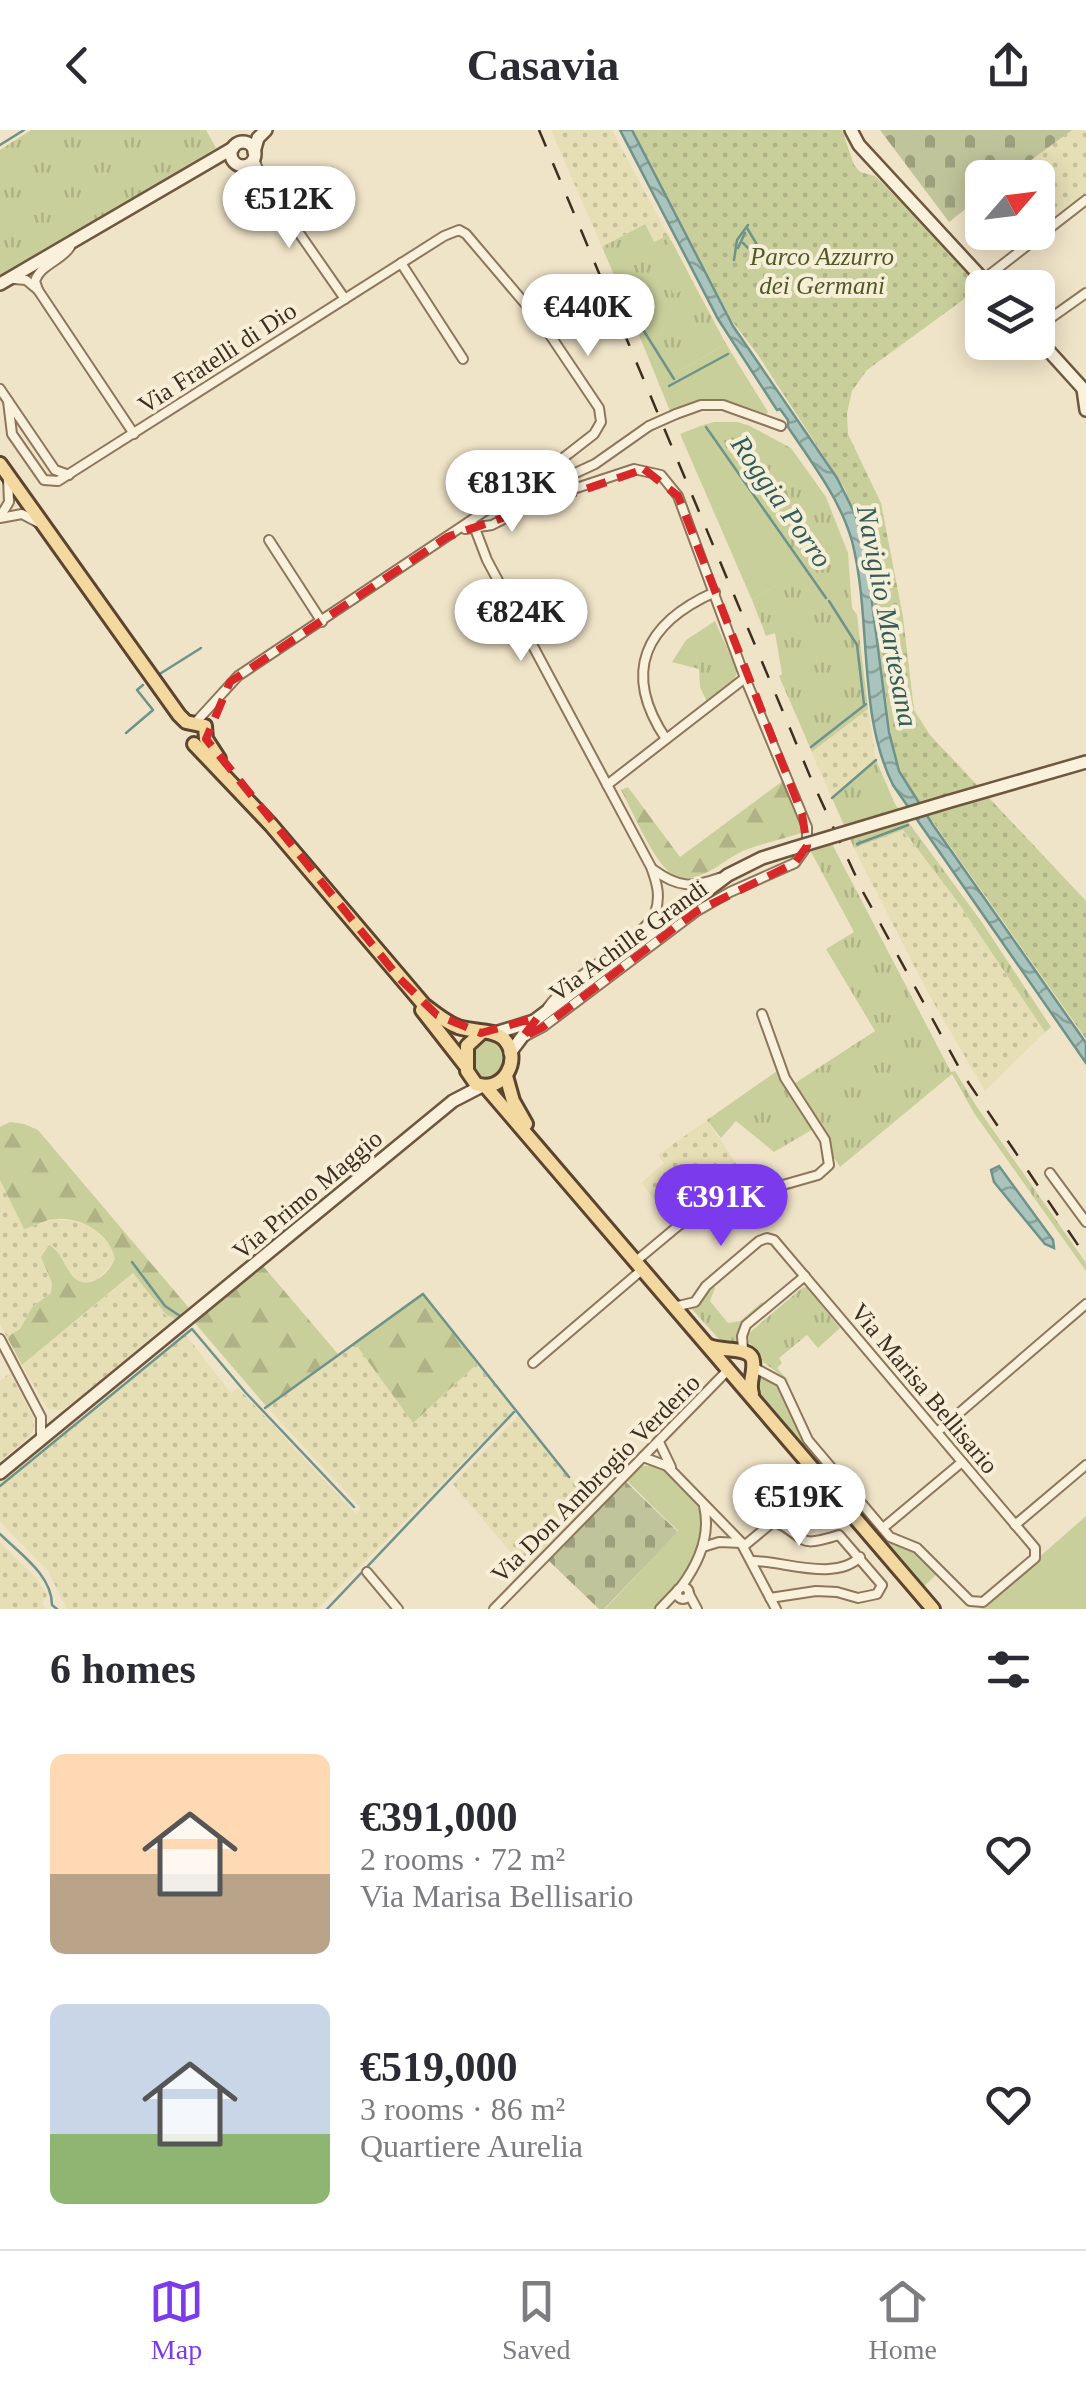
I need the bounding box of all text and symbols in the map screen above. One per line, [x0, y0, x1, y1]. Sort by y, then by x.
icon: back [50, 38, 105, 93]
icon: share [981, 38, 1036, 93]
text: Casavia [467, 40, 619, 90]
north arrow [965, 160, 1055, 250]
map controls [965, 160, 1055, 360]
pin: €512K [219, 166, 359, 251]
text: €512K [245, 180, 333, 216]
park label: Parco Azzurro dei Germani [749, 243, 894, 299]
button: layers [965, 270, 1055, 360]
pin: €440K [518, 274, 658, 359]
text: €440K [544, 288, 632, 324]
street label: Via Fratelli di Dio [133, 296, 301, 418]
water label: Roggia Porro [724, 429, 838, 573]
pin: €813K [442, 450, 582, 535]
text: €813K [468, 464, 556, 500]
water label: Naviglio Martesana [851, 502, 924, 729]
pin: €824K [451, 579, 591, 664]
text: €824K [477, 593, 565, 629]
street label: Via Achille Grandi [544, 874, 713, 1007]
street label: Via Primo Maggio [227, 1124, 387, 1265]
pin: €391K [651, 1164, 791, 1249]
text: €391K [677, 1178, 765, 1214]
street label: Via Marisa Bellisario [846, 1298, 1004, 1479]
street label: Via Don Ambrogio Verderio [486, 1369, 705, 1588]
pin: €519K [729, 1464, 869, 1549]
text: €519K [755, 1478, 843, 1514]
icon: filters [981, 1642, 1036, 1697]
text: 6 homes [50, 1646, 196, 1692]
icon: home [130, 1794, 250, 1914]
text: €391,000 [360, 1794, 518, 1840]
icon: heart [981, 1827, 1036, 1882]
text: 2 rooms · 72 m² [360, 1841, 565, 1877]
text: Via Marisa Bellisario [360, 1878, 634, 1914]
icon: home [130, 2044, 250, 2164]
text: €519,000 [360, 2044, 518, 2090]
icon: heart [981, 2077, 1036, 2132]
text: 3 rooms · 86 m² [360, 2091, 565, 2127]
text: Quartiere Aurelia [360, 2128, 583, 2164]
tab: Map [149, 2274, 204, 2366]
tab: Saved [502, 2274, 570, 2366]
tab: Home [869, 2274, 937, 2366]

